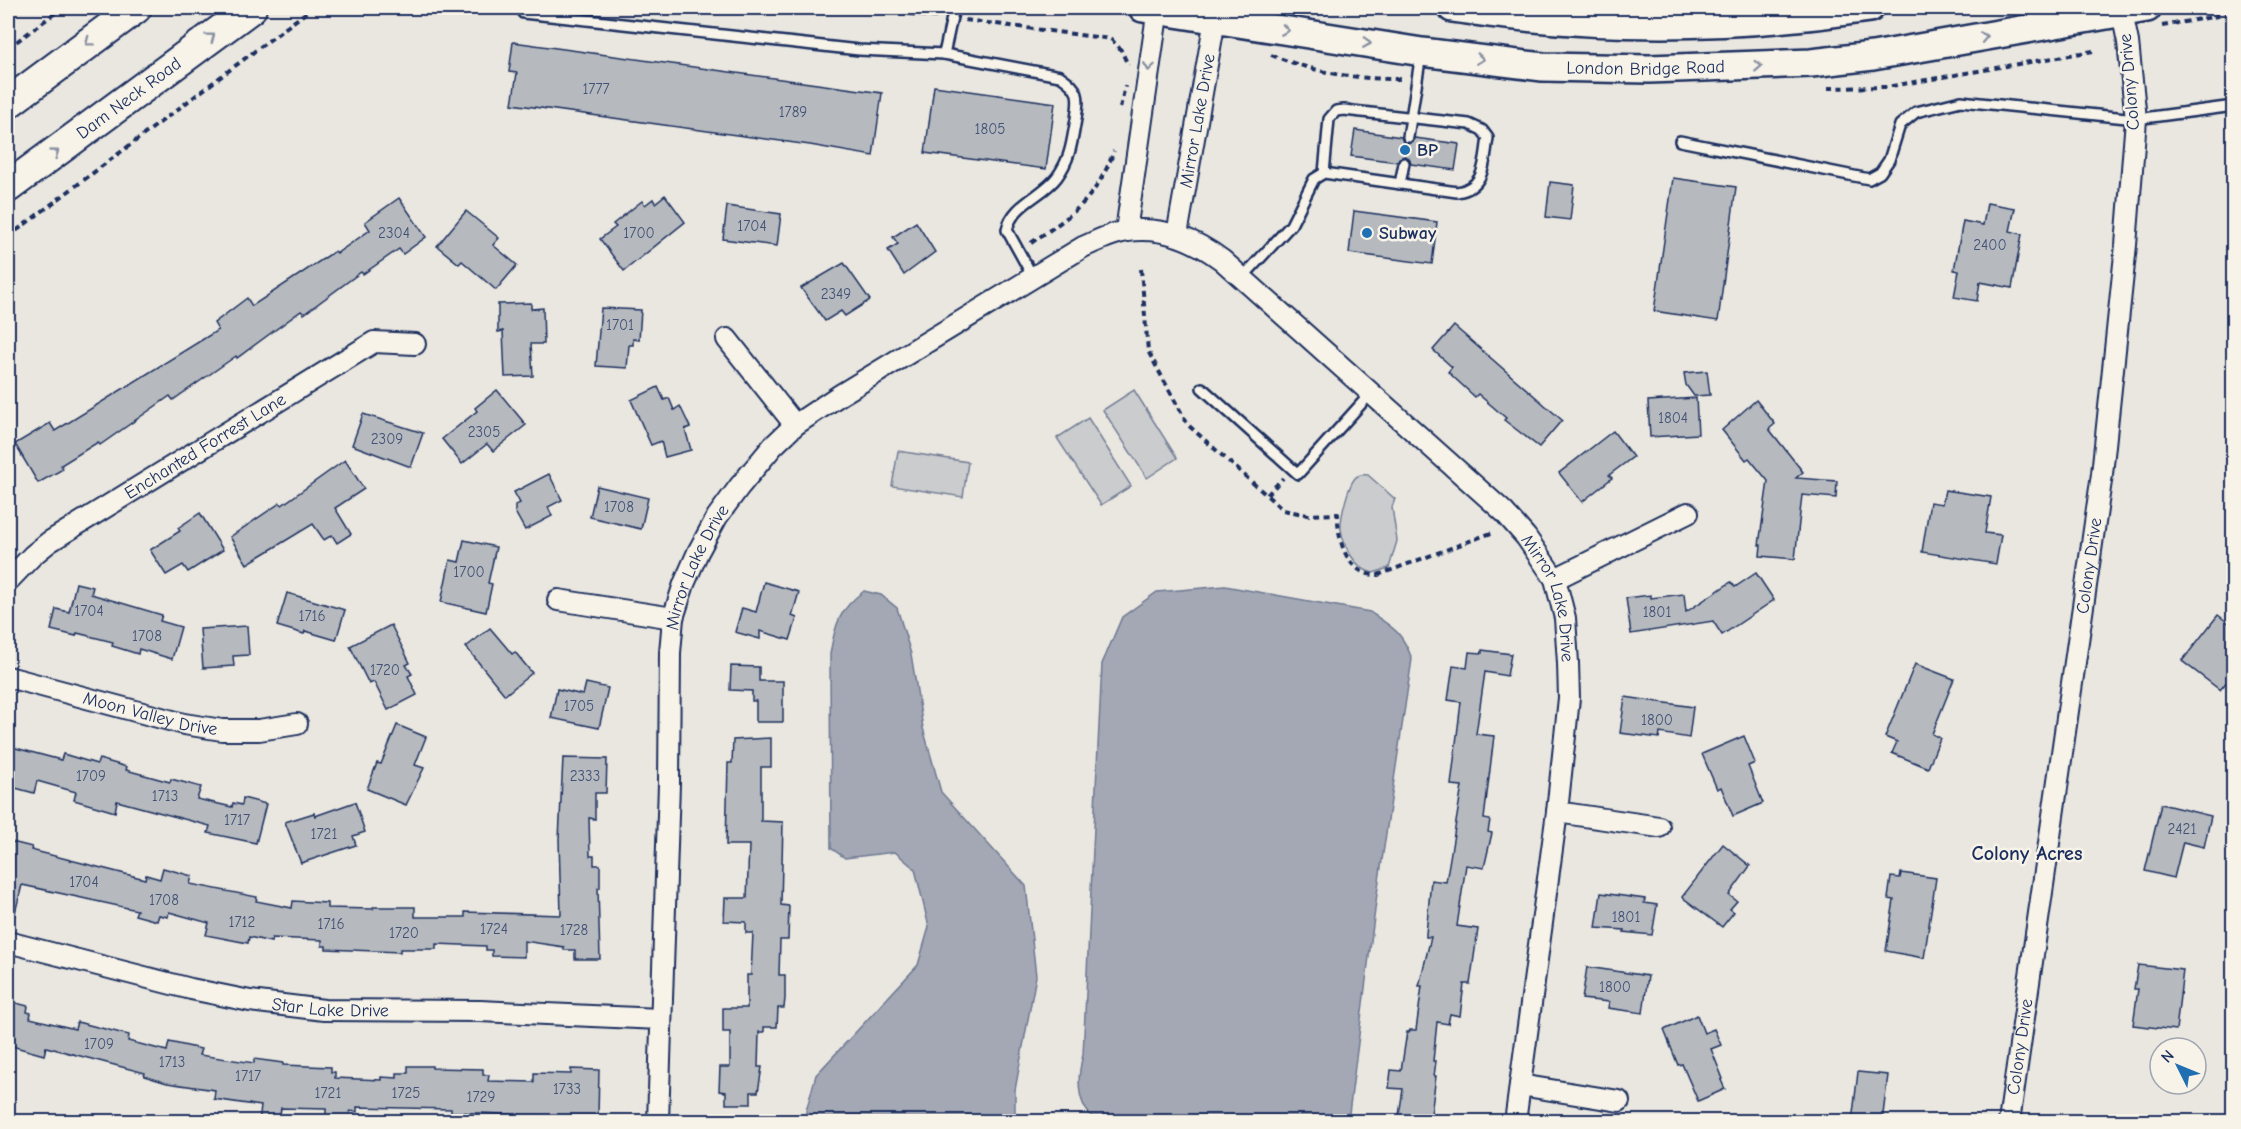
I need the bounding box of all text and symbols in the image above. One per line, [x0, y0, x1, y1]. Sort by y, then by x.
one-way arrow [1280, 23, 1289, 35]
one-way arrow [1979, 31, 1989, 44]
one-way arrow [205, 33, 216, 44]
street label: Colony Drive [2115, 33, 2144, 131]
one-way arrow [85, 35, 96, 46]
one-way arrow [1362, 36, 1372, 49]
street label: Mirror Lake Drive [1175, 52, 1220, 190]
one-way arrow [1475, 52, 1484, 65]
street label: Dam Neck Road [73, 53, 186, 144]
street label: London Bridge Road [1566, 56, 1725, 80]
one-way arrow [1754, 60, 1763, 73]
one-way arrow [1144, 63, 1156, 72]
house number: 1777 [582, 80, 610, 98]
house number: 1789 [779, 103, 807, 121]
house number: 1805 [975, 120, 1005, 138]
place label: BP [1417, 140, 1438, 161]
marker: BP [1398, 143, 1412, 157]
one-way arrow [48, 149, 59, 160]
house number: 1704 [737, 217, 767, 235]
place label: Subway [1379, 223, 1437, 244]
house number: 2304 [378, 224, 410, 242]
house number: 1700 [623, 224, 655, 242]
marker: Subway [1360, 226, 1374, 240]
house number: 2400 [1973, 236, 2007, 254]
house number: 2349 [821, 285, 851, 303]
house number: 1701 [606, 316, 634, 334]
street label: Enchanted Forrest Lane [121, 389, 290, 504]
house number: 1804 [1658, 409, 1688, 427]
house number: 2305 [468, 423, 500, 441]
house number: 2309 [371, 430, 403, 448]
house number: 1708 [604, 498, 634, 516]
street label: Mirror Lake Drive [662, 500, 734, 631]
street label: Colony Drive [2072, 516, 2107, 615]
street label: Mirror Lake Drive [1516, 531, 1578, 663]
house number: 1700 [453, 563, 485, 581]
house number: 1704 [74, 602, 104, 620]
house number: 1801 [1643, 603, 1671, 621]
house number: 1716 [298, 607, 326, 625]
house number: 1708 [132, 627, 162, 645]
house number: 1720 [370, 661, 400, 679]
street label: Moon Valley Drive [81, 687, 219, 740]
house number: 1705 [564, 697, 594, 715]
house number: 1800 [1641, 711, 1673, 729]
house number: 1709 [76, 767, 106, 785]
house number: 2333 [570, 767, 600, 785]
house number: 1713 [152, 787, 178, 805]
house number: 1717 [224, 811, 250, 829]
house number: 2421 [2168, 820, 2196, 838]
house number: 1721 [311, 825, 337, 843]
district label: Colony Acres [1972, 842, 2082, 865]
house number: 1704 [69, 873, 99, 891]
house number: 1708 [149, 891, 179, 909]
house number: 1801 [1612, 908, 1640, 926]
house number: 1712 [229, 913, 255, 931]
house number: 1716 [317, 915, 345, 933]
house number: 1724 [480, 920, 508, 938]
house number: 1728 [560, 921, 588, 939]
house number: 1720 [389, 924, 419, 942]
house number: 1800 [1599, 978, 1631, 996]
street label: Star Lake Drive [271, 994, 389, 1021]
street label: Colony Drive [2003, 997, 2038, 1096]
house number: 1709 [84, 1035, 114, 1053]
north arrow [2148, 1036, 2208, 1096]
text: N [2158, 1046, 2178, 1066]
house number: 1713 [159, 1053, 185, 1071]
house number: 1717 [235, 1067, 261, 1085]
house number: 1733 [553, 1080, 581, 1098]
house number: 1721 [315, 1084, 341, 1102]
house number: 1725 [391, 1084, 421, 1102]
house number: 1729 [467, 1088, 495, 1106]

